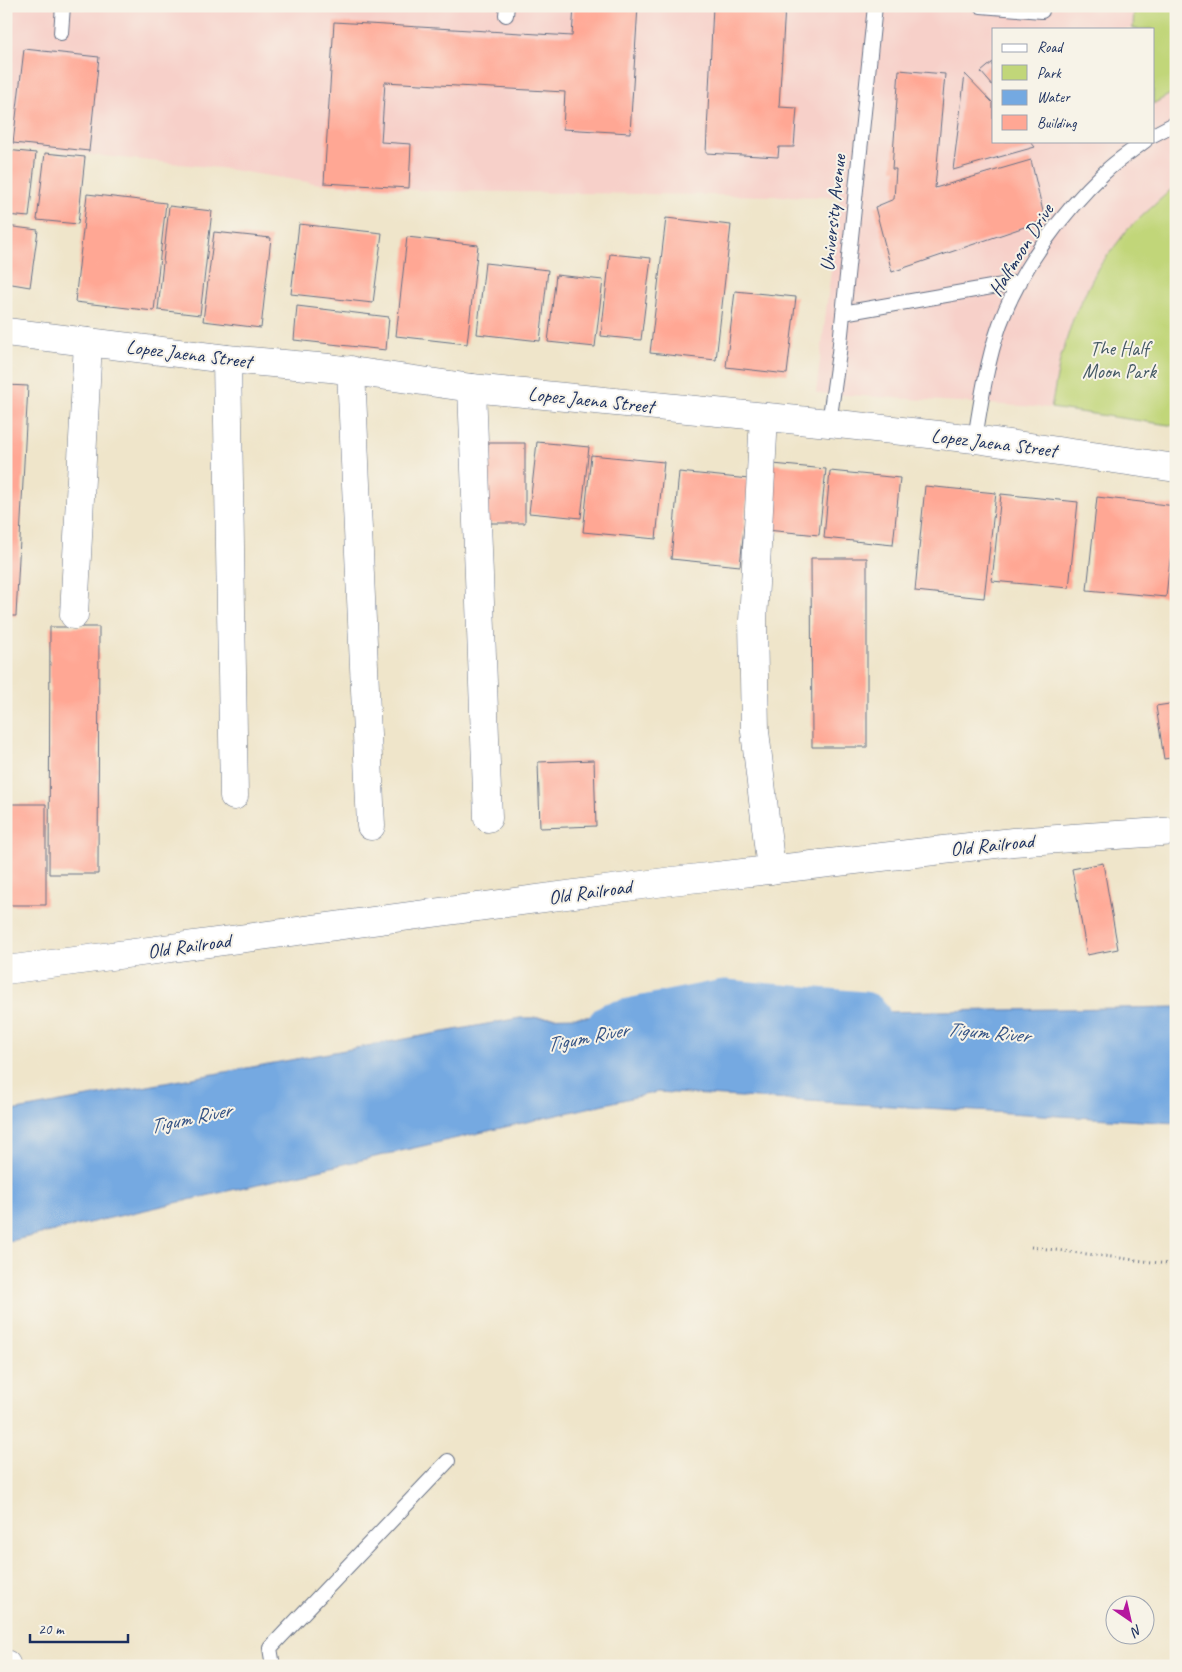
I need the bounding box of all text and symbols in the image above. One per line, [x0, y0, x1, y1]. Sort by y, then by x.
legend [992, 28, 1154, 142]
text: Road [1037, 38, 1064, 57]
text: Park [1037, 64, 1062, 83]
text: Water [1037, 88, 1071, 107]
text: Building [1037, 114, 1077, 133]
street label: University Avenue [814, 152, 852, 273]
street label: Halfmoon Drive [983, 198, 1060, 301]
street label: Lopez Jaena Street [125, 334, 257, 375]
park label: The Half Moon Park [1082, 336, 1157, 384]
street label: Lopez Jaena Street [527, 381, 658, 419]
street label: Lopez Jaena Street [930, 423, 1062, 464]
street label: Old Railroad [949, 828, 1038, 862]
street label: Old Railroad [547, 873, 636, 910]
street label: Old Railroad [146, 927, 235, 964]
water label: Tigum River [946, 1015, 1035, 1049]
water label: Tigum River [544, 1016, 634, 1058]
water label: Tigum River [147, 1096, 237, 1139]
north arrow [1104, 1594, 1154, 1644]
scale bar [30, 1612, 128, 1644]
text: 20 m [38, 1620, 65, 1639]
text: N [1127, 1621, 1145, 1641]

